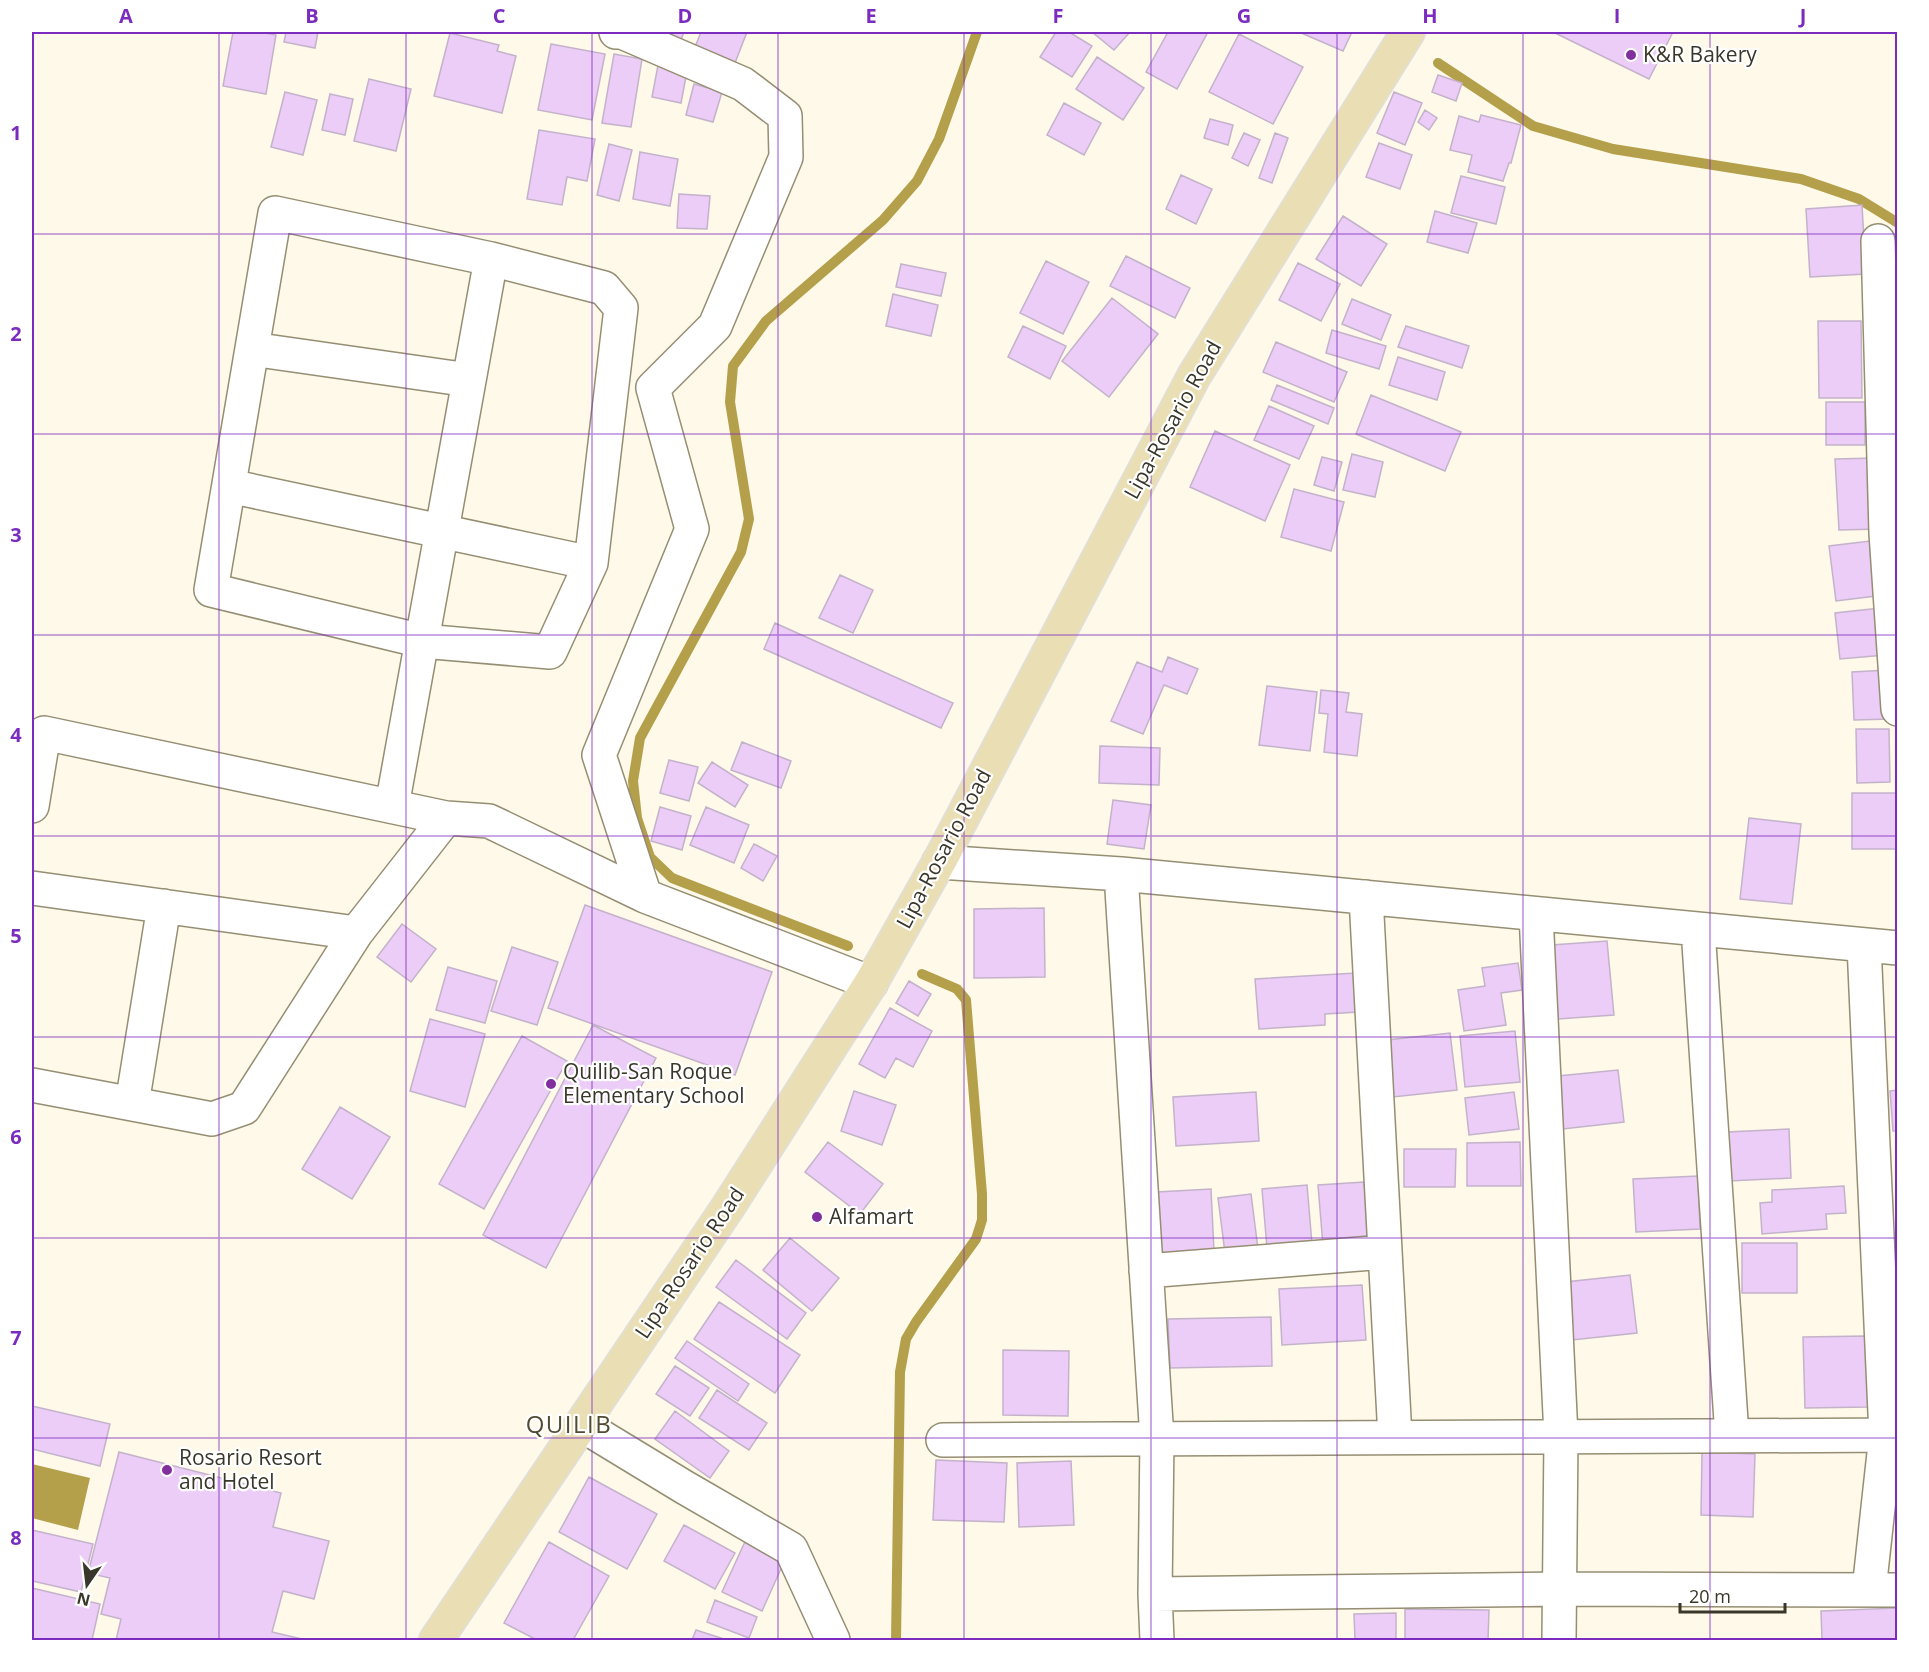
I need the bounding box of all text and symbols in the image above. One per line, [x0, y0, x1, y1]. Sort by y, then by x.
text: A [119, 2, 133, 29]
text: B [305, 2, 319, 29]
text: C [493, 2, 506, 29]
text: D [678, 2, 692, 29]
text: E [865, 2, 877, 29]
text: F [1053, 2, 1063, 29]
text: G [1237, 2, 1251, 29]
text: H [1422, 2, 1438, 29]
text: I [1614, 2, 1620, 29]
text: J [1798, 2, 1806, 29]
place label: K&R Bakery [1643, 40, 1757, 68]
marker: K&R Bakery [1624, 48, 1638, 62]
text: 1 [10, 119, 22, 146]
text: 2 [10, 320, 22, 347]
street label: Lipa-Rosario Road [1117, 335, 1227, 504]
text: 3 [10, 521, 22, 548]
text: 4 [10, 721, 22, 748]
street label: Lipa-Rosario Road [889, 764, 997, 933]
text: 5 [10, 922, 22, 949]
place label: Quilib-San Roque Elementary School [563, 1057, 745, 1109]
marker: Quilib-San Roque Elementary School [544, 1077, 558, 1091]
text: 6 [10, 1123, 22, 1150]
street label: Lipa-Rosario Road [628, 1181, 750, 1344]
place label: Alfamart [829, 1202, 914, 1230]
marker: Alfamart [810, 1210, 824, 1224]
text: 7 [10, 1324, 22, 1351]
district label: QUILIB [526, 1407, 612, 1440]
place label: Rosario Resort and Hotel [179, 1443, 322, 1495]
marker: Rosario Resort and Hotel [160, 1463, 174, 1477]
text: 8 [10, 1524, 22, 1551]
north arrow [57, 1555, 117, 1615]
scale bar [1680, 1576, 1785, 1614]
text: 20 m [1689, 1584, 1731, 1608]
text: N [74, 1587, 92, 1612]

